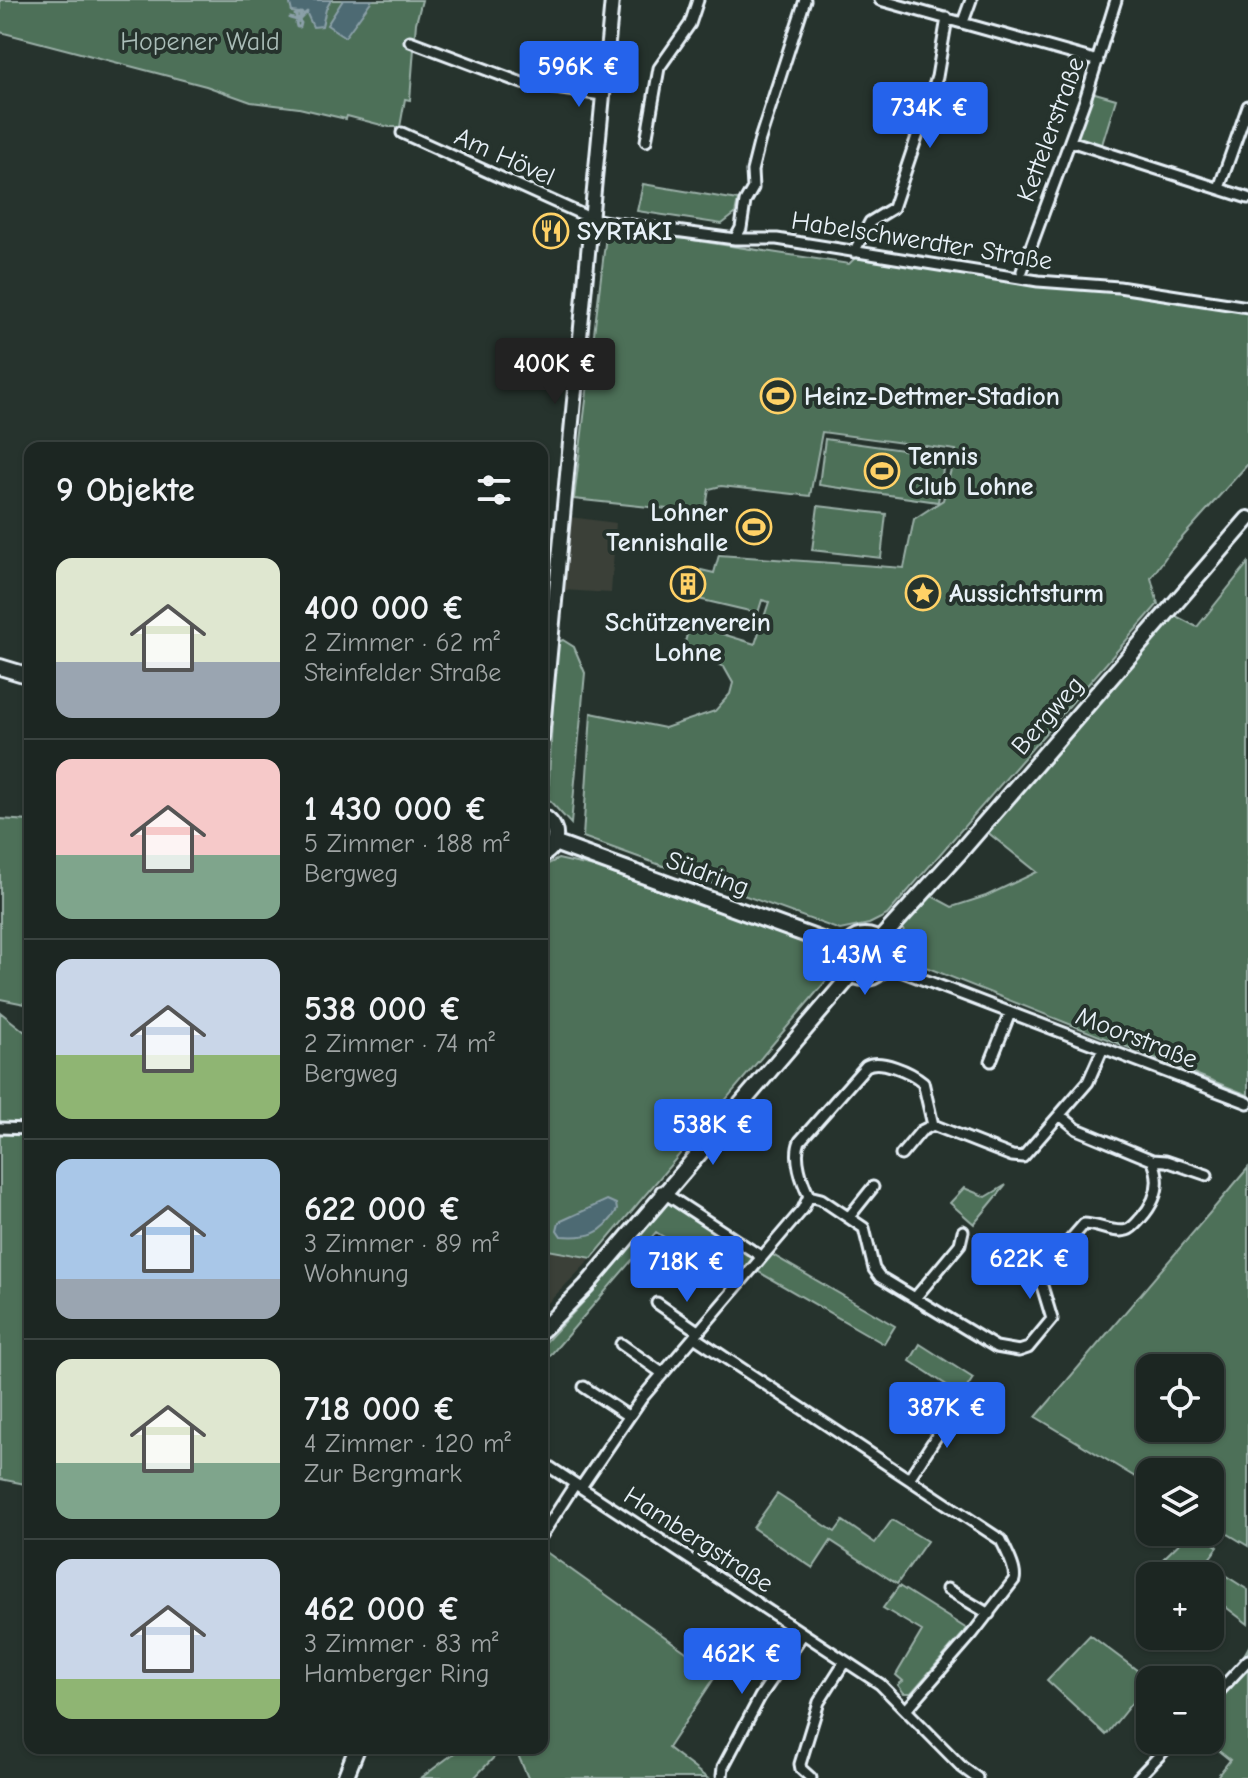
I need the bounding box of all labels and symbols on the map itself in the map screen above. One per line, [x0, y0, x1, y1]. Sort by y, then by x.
park label: Hopener Wald [120, 27, 280, 57]
pin: 596K € [514, 41, 644, 109]
street label: Kettelerstraße [1011, 53, 1091, 206]
pin: 734K € [865, 82, 995, 150]
street label: Am Hövel [450, 122, 559, 192]
street label: Habelschwerdter Straße [789, 206, 1055, 276]
restaurant icon: SYRTAKI [532, 212, 570, 250]
place label: SYRTAKI [577, 217, 672, 247]
pin: 400K € [490, 338, 620, 406]
sports icon: Heinz-Dettmer-Stadion [759, 377, 797, 415]
place label: Heinz-Dettmer-Stadion [804, 382, 1060, 412]
place label: Tennis Club Lohne [908, 442, 1034, 502]
sports icon: Tennis Club Lohne [863, 452, 901, 490]
place label: Lohner Tennishalle [606, 498, 729, 558]
sports icon: Lohner Tennishalle [735, 508, 773, 546]
building icon: Schützenverein Lohne [669, 565, 707, 603]
place icon: Aussichtsturm [904, 574, 942, 612]
place label: Aussichtsturm [949, 579, 1104, 609]
place label: Schützenverein Lohne [605, 608, 771, 668]
street label: Bergweg [1005, 670, 1090, 761]
street label: Südring [662, 845, 753, 903]
pin: 1.43M € [791, 929, 939, 997]
street label: Moorstraße [1072, 1001, 1202, 1075]
pin: 538K € [648, 1099, 778, 1167]
pin: 622K € [965, 1233, 1095, 1301]
pin: 718K € [622, 1236, 752, 1304]
pin: 387K € [882, 1382, 1012, 1450]
street label: Hambergstraße [618, 1480, 779, 1599]
pin: 462K € [677, 1628, 807, 1696]

